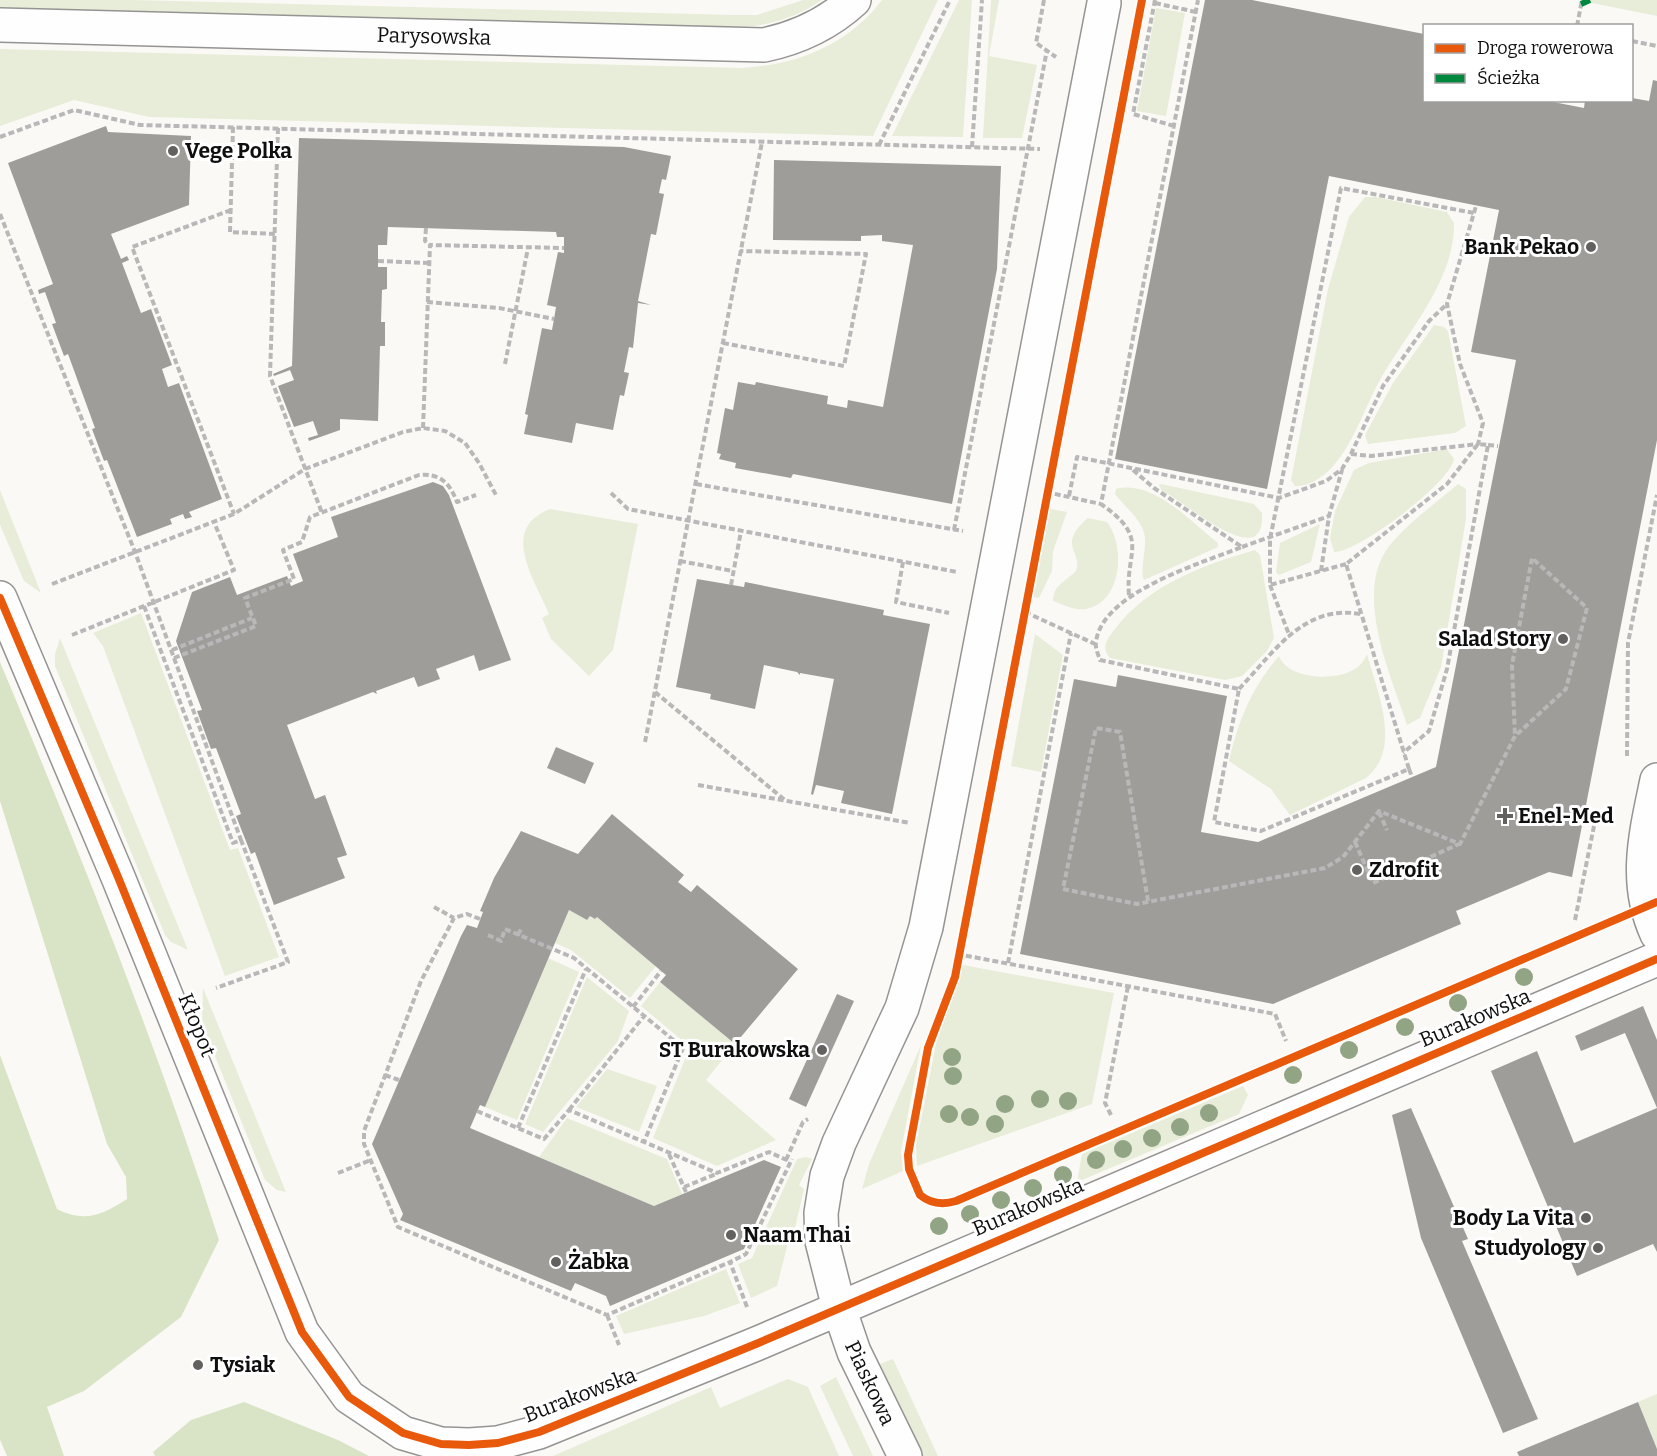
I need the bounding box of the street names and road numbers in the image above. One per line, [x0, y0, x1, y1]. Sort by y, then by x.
street label: Parysowska [376, 22, 492, 51]
street label: Burakowska [1415, 983, 1535, 1053]
street label: Kłopot [173, 989, 222, 1061]
street label: Burakowska [968, 1172, 1088, 1242]
street label: Piaskowa [839, 1336, 901, 1430]
street label: Burakowska [520, 1361, 640, 1428]

